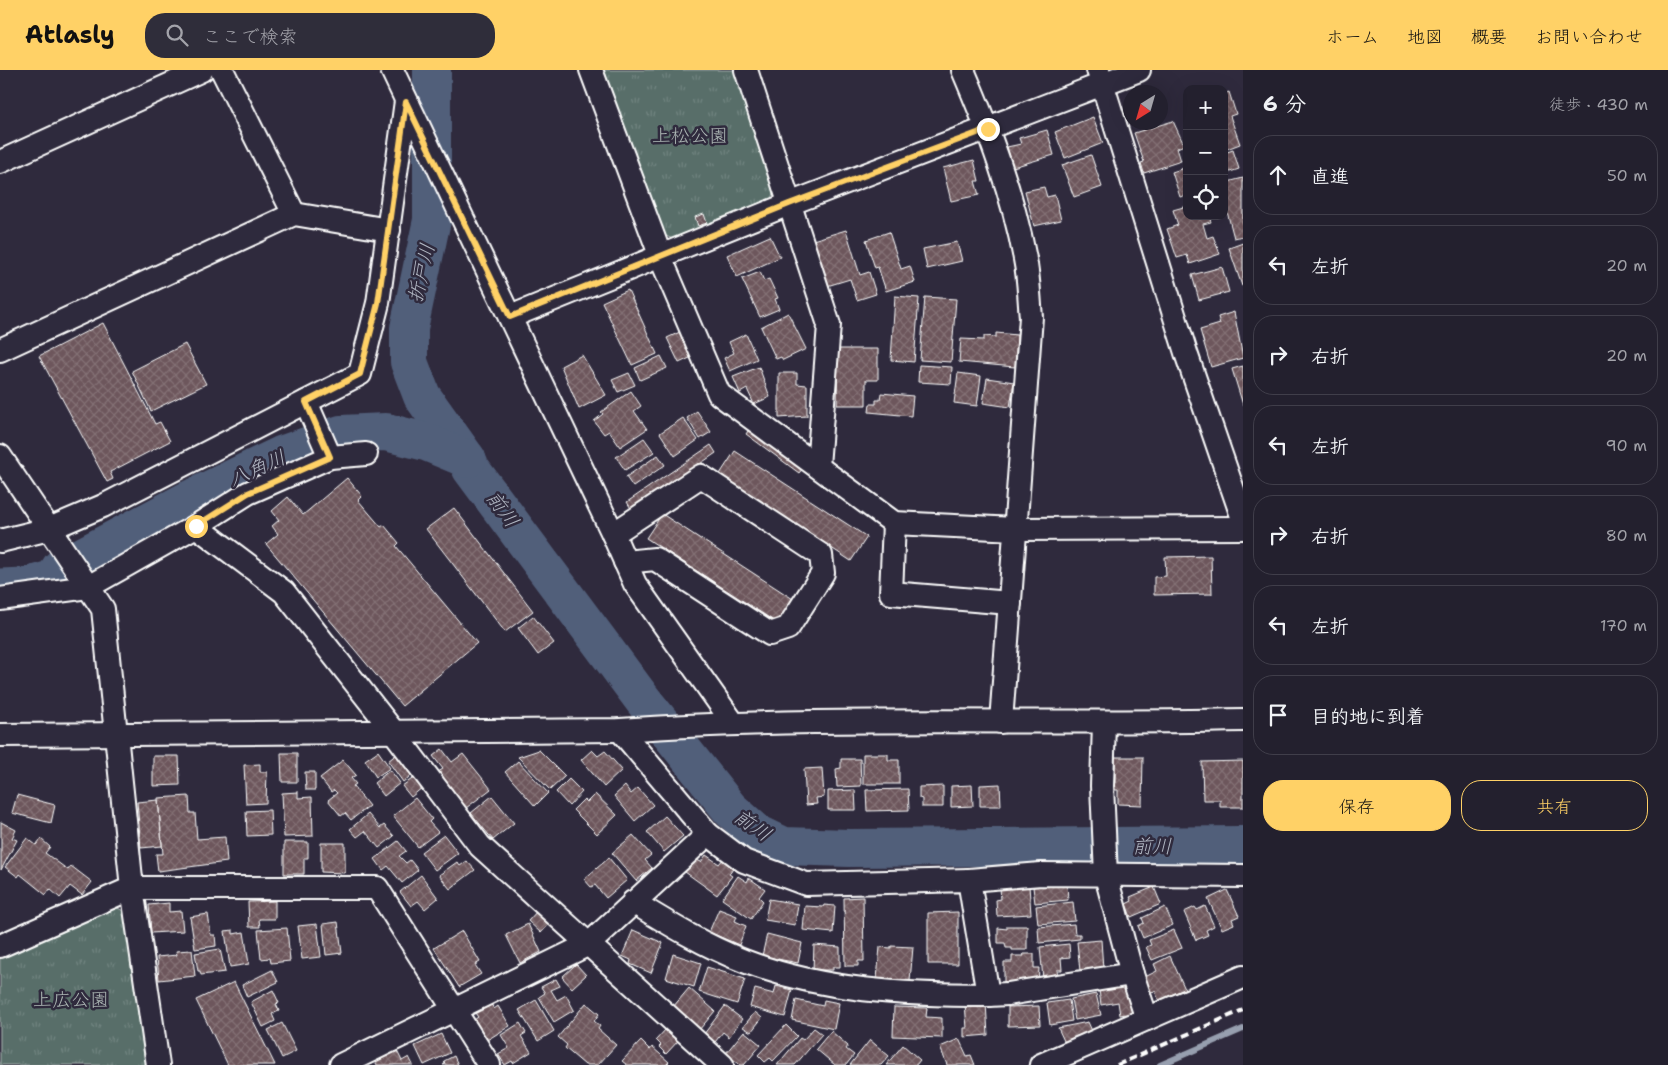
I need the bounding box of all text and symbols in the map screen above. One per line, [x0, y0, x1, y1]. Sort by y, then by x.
search box [145, 13, 495, 58]
text: Atlasly [25, 19, 115, 51]
icon: search [163, 21, 191, 49]
text: ここで検索 [203, 24, 298, 49]
text: ホーム [1326, 25, 1379, 49]
text: 地図 [1407, 25, 1443, 49]
text: 概要 [1471, 25, 1507, 49]
text: お問い合わせ [1535, 25, 1643, 49]
north arrow [1123, 85, 1168, 130]
map controls [1183, 85, 1228, 220]
button: + [1183, 85, 1228, 130]
text: 6 分 [1263, 90, 1306, 118]
text: 徒歩 · 430 m [1549, 94, 1648, 115]
route end [977, 118, 1000, 141]
park label: 上松公園 [652, 123, 728, 148]
button: − [1183, 130, 1228, 175]
icon: ahead [1264, 161, 1292, 189]
text: 直進 [1311, 164, 1349, 189]
text: 50 m [1607, 165, 1647, 186]
button: locate [1183, 175, 1228, 220]
water label: 折戸川 [402, 241, 440, 305]
icon: left [1264, 251, 1292, 279]
text: 左折 [1311, 254, 1349, 279]
text: 20 m [1606, 255, 1647, 276]
icon: right [1264, 341, 1292, 369]
text: 右折 [1311, 344, 1349, 369]
text: 20 m [1606, 345, 1647, 366]
icon: left [1264, 431, 1292, 459]
text: 左折 [1311, 434, 1349, 459]
text: 90 m [1606, 435, 1647, 456]
water label: 八角川 [224, 444, 290, 492]
water label: 前川 [481, 485, 525, 533]
route start [185, 515, 208, 538]
icon: right [1264, 521, 1292, 549]
text: 右折 [1311, 524, 1349, 549]
text: 80 m [1606, 525, 1647, 546]
icon: left [1264, 611, 1292, 639]
text: 左折 [1311, 614, 1349, 639]
text: 170 m [1600, 615, 1647, 636]
icon: arrive [1264, 701, 1292, 729]
text: 目的地に到着 [1311, 704, 1425, 729]
button: 保存 [1263, 780, 1451, 831]
button: 共有 [1461, 780, 1648, 831]
water label: 前川 [729, 803, 777, 847]
water label: 前川 [1132, 833, 1172, 859]
park label: 上広公園 [33, 987, 109, 1012]

